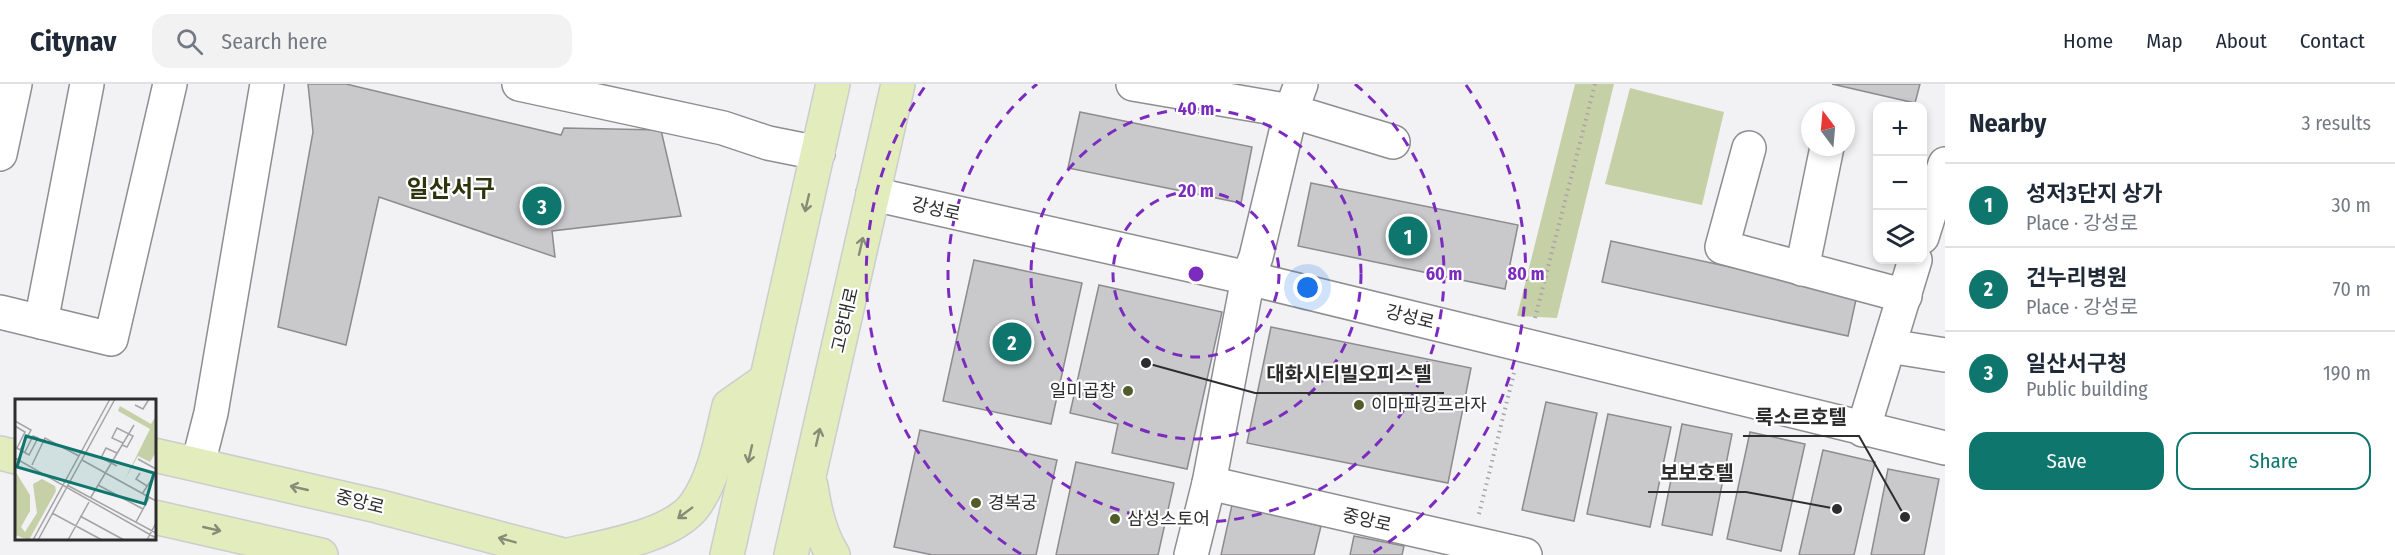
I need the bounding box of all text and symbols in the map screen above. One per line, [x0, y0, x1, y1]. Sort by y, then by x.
search box [152, 14, 572, 68]
text: Citynav [30, 25, 116, 58]
icon: search [173, 25, 206, 58]
text: Search here [221, 28, 327, 55]
text: Home [2063, 28, 2113, 54]
text: Map [2146, 28, 2183, 54]
text: About [2216, 28, 2267, 54]
text: Contact [2300, 28, 2365, 54]
text: 40 m [1178, 98, 1214, 120]
north arrow [1801, 102, 1855, 156]
map controls [1873, 102, 1927, 264]
button: + [1873, 102, 1927, 156]
text: Nearby [1969, 108, 2046, 139]
text: 3 results [2302, 111, 2371, 135]
button: − [1873, 156, 1927, 210]
district label: 일산서구 [407, 175, 495, 203]
text: 20 m [1177, 180, 1214, 202]
text: 성저3단지 상가 [2026, 180, 2162, 207]
pin: 3 [522, 184, 562, 228]
one-way arrow [800, 193, 812, 212]
street label: 강성로 [909, 193, 963, 225]
text: 1 [1984, 193, 1993, 217]
text: 30 m [2331, 193, 2371, 217]
button: layers [1873, 210, 1927, 264]
text: Place · 강성로 [2026, 211, 2138, 235]
pin: 1 [1388, 214, 1428, 258]
one-way arrow [856, 237, 868, 256]
text: 60 m [1426, 263, 1462, 285]
text: 80 m [1508, 263, 1544, 285]
centre of rings [1186, 264, 1206, 284]
text: 건누리병원 [2026, 264, 2127, 291]
your location [1293, 273, 1322, 302]
text: 2 [1984, 277, 1993, 301]
text: 70 m [2333, 277, 2371, 301]
street label: 고양대로 [827, 285, 863, 355]
text: Place · 강성로 [2026, 295, 2138, 319]
street label: 강성로 [1383, 300, 1437, 334]
pin: 2 [992, 320, 1032, 364]
text: 일산서구청 [2026, 350, 2127, 377]
callout: 대화시티빌오피스텔 [1255, 355, 1444, 393]
text: 3 [1984, 361, 1993, 385]
text: 190 m [2323, 361, 2371, 385]
text: 대화시티빌오피스텔 [1266, 362, 1432, 386]
text: Public building [2026, 377, 2148, 401]
place label: 일미곱창 [1050, 380, 1116, 402]
marker: 일미곱창 [1121, 384, 1135, 398]
place label: 이마파킹프라자 [1371, 394, 1487, 416]
marker: 이마파킹프라자 [1352, 398, 1366, 412]
callout: 룩소르호텔 [1743, 398, 1859, 436]
inset map [15, 399, 156, 540]
text: 룩소르호텔 [1755, 405, 1847, 429]
one-way arrow [813, 427, 825, 446]
button: Save [1969, 432, 2164, 490]
button: Share [2176, 432, 2371, 490]
one-way arrow [744, 444, 755, 463]
callout: 보보호텔 [1648, 454, 1746, 492]
text: 보보호텔 [1660, 461, 1734, 485]
one-way arrow [290, 481, 309, 493]
street label: 중앙로 [333, 485, 387, 519]
place label: 경복궁 [988, 492, 1038, 514]
marker: 경복궁 [969, 496, 983, 510]
street label: 중앙로 [1340, 504, 1394, 536]
one-way arrow [678, 507, 694, 520]
place label: 삼성스토어 [1127, 508, 1210, 530]
marker: 삼성스토어 [1108, 512, 1122, 526]
one-way arrow [202, 524, 221, 536]
one-way arrow [498, 534, 517, 545]

